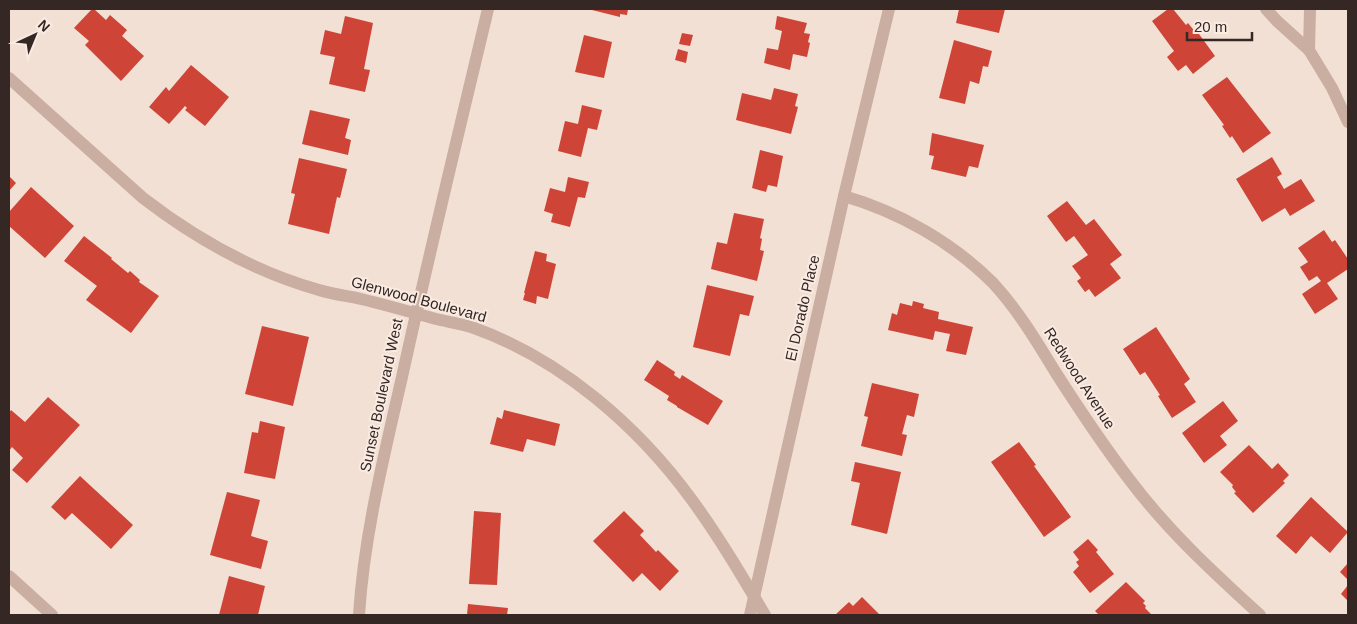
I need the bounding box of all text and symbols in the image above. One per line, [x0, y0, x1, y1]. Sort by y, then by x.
north arrow [10, 10, 60, 60]
scale bar [1187, 10, 1252, 42]
text: N [35, 16, 53, 35]
text: 20 m [1194, 18, 1227, 35]
street label: El Dorado Place [782, 253, 822, 363]
street label: Glenwood Boulevard [350, 273, 488, 325]
street label: Sunset Boulevard West [356, 316, 406, 473]
street label: Redwood Avenue [1041, 324, 1119, 432]

